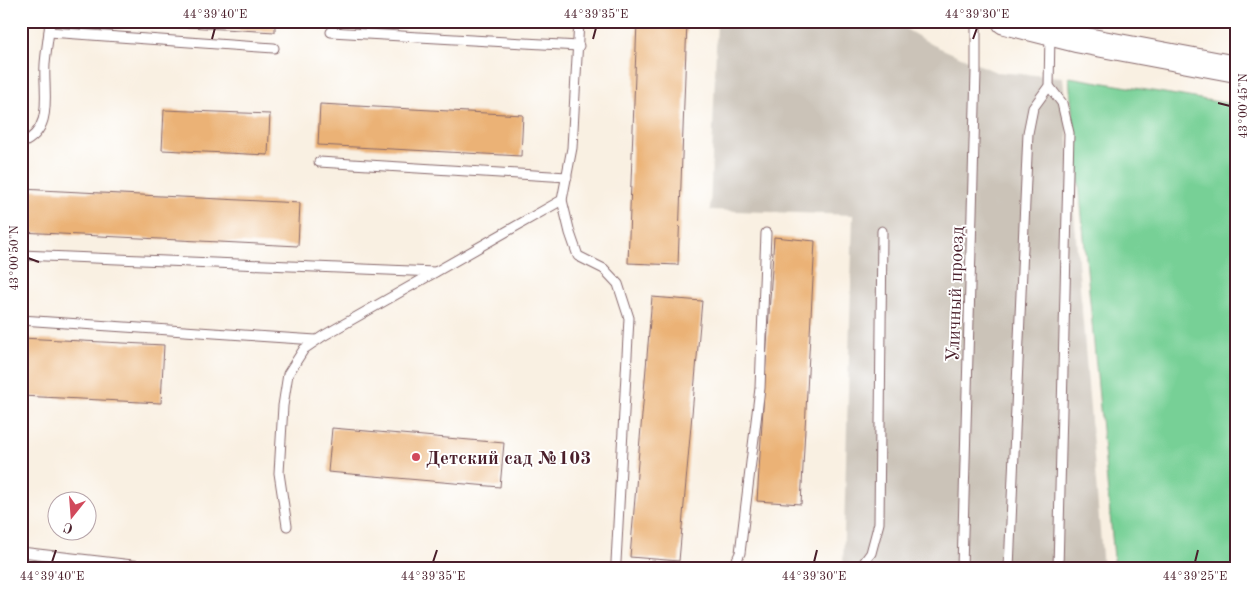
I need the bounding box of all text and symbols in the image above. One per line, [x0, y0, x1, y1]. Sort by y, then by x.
text: 44°39'35"E [564, 8, 628, 21]
text: 44°39'40"E [183, 9, 247, 21]
text: 44°39'30"E [945, 9, 1009, 21]
text: 43°00'45"N [1237, 73, 1250, 139]
text: 43°00'50"N [8, 225, 21, 291]
street label: Уличный проезд [945, 225, 968, 362]
place label: Детский сад №103 [426, 450, 591, 469]
marker: Детский сад №103 [410, 451, 422, 463]
north arrow [48, 492, 98, 542]
text: С [62, 519, 75, 536]
text: 44°39'35"E [401, 570, 465, 583]
text: 44°39'25"E [1163, 570, 1227, 583]
text: 44°39'40"E [20, 571, 84, 583]
text: 44°39'30"E [782, 571, 846, 583]

